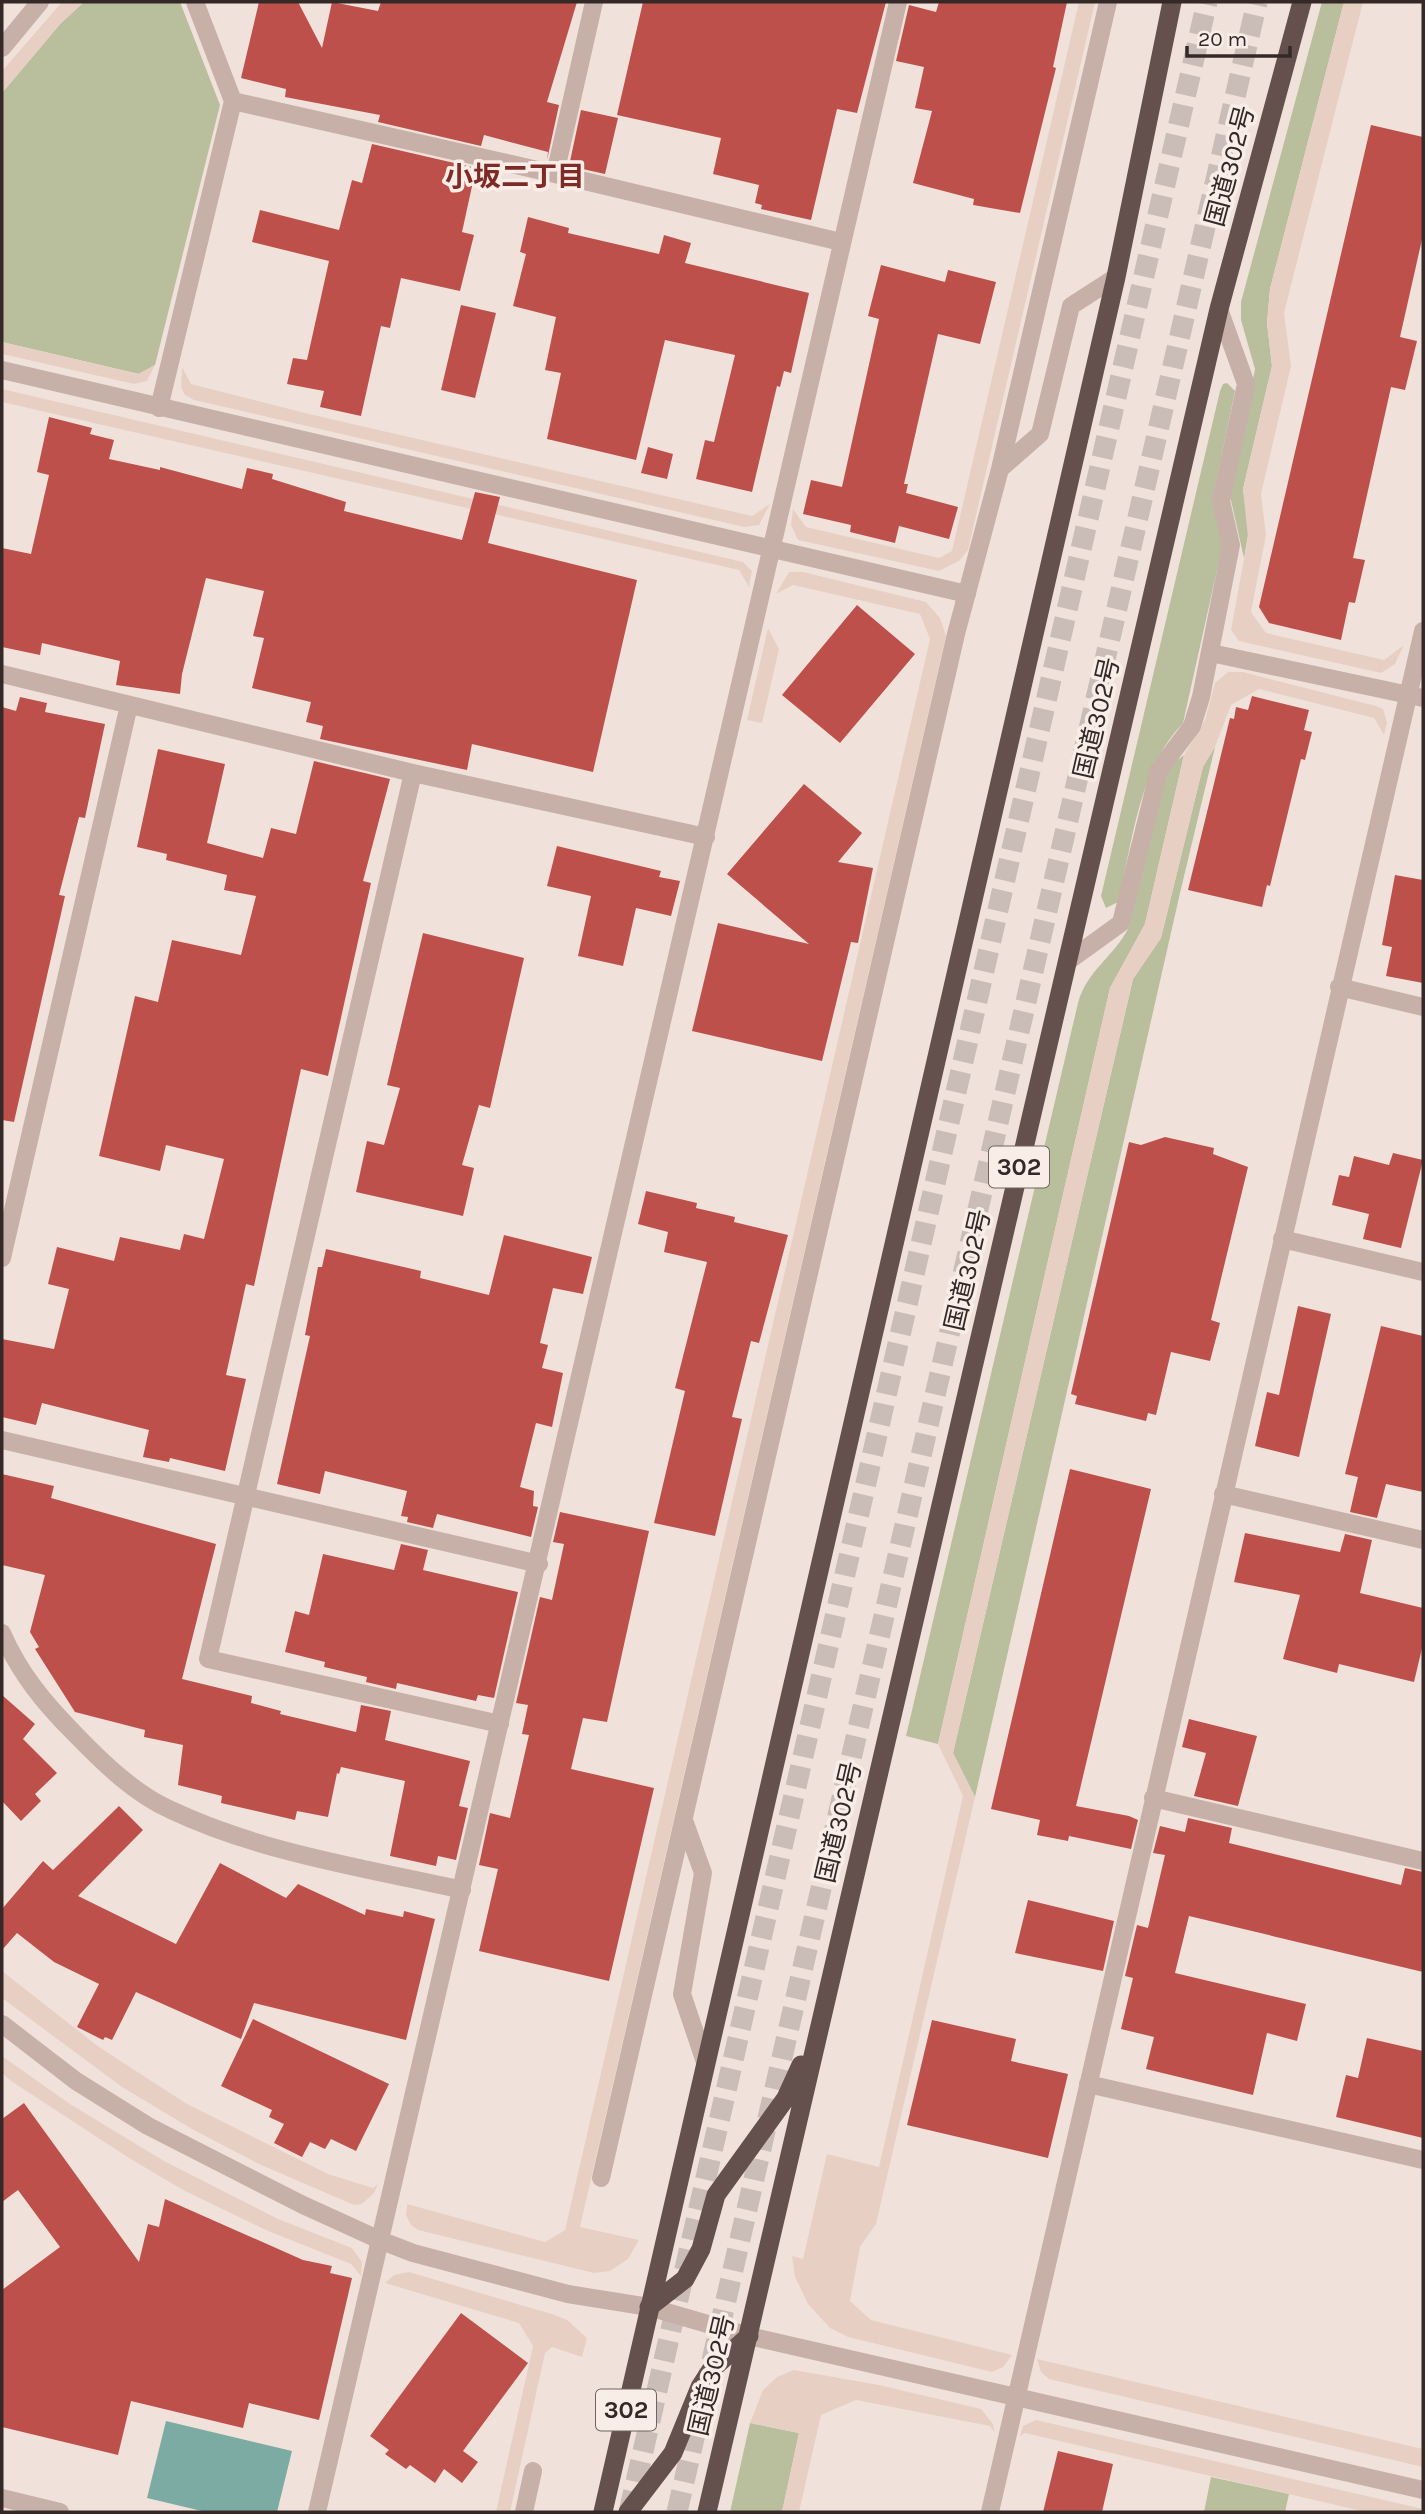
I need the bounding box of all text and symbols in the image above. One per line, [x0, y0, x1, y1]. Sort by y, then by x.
scale bar [1187, 14, 1290, 58]
text: 20 m [1198, 27, 1247, 51]
street label: 国道302号 [1199, 102, 1261, 230]
district label: 小坂二丁目 [445, 160, 585, 193]
street label: 国道302号 [1068, 654, 1126, 782]
road number: 302 [989, 1147, 1049, 1188]
street label: 国道302号 [939, 1206, 997, 1334]
street label: 国道302号 [810, 1758, 868, 1886]
street label: 国道302号 [683, 2311, 741, 2439]
road number: 302 [596, 2390, 656, 2430]

